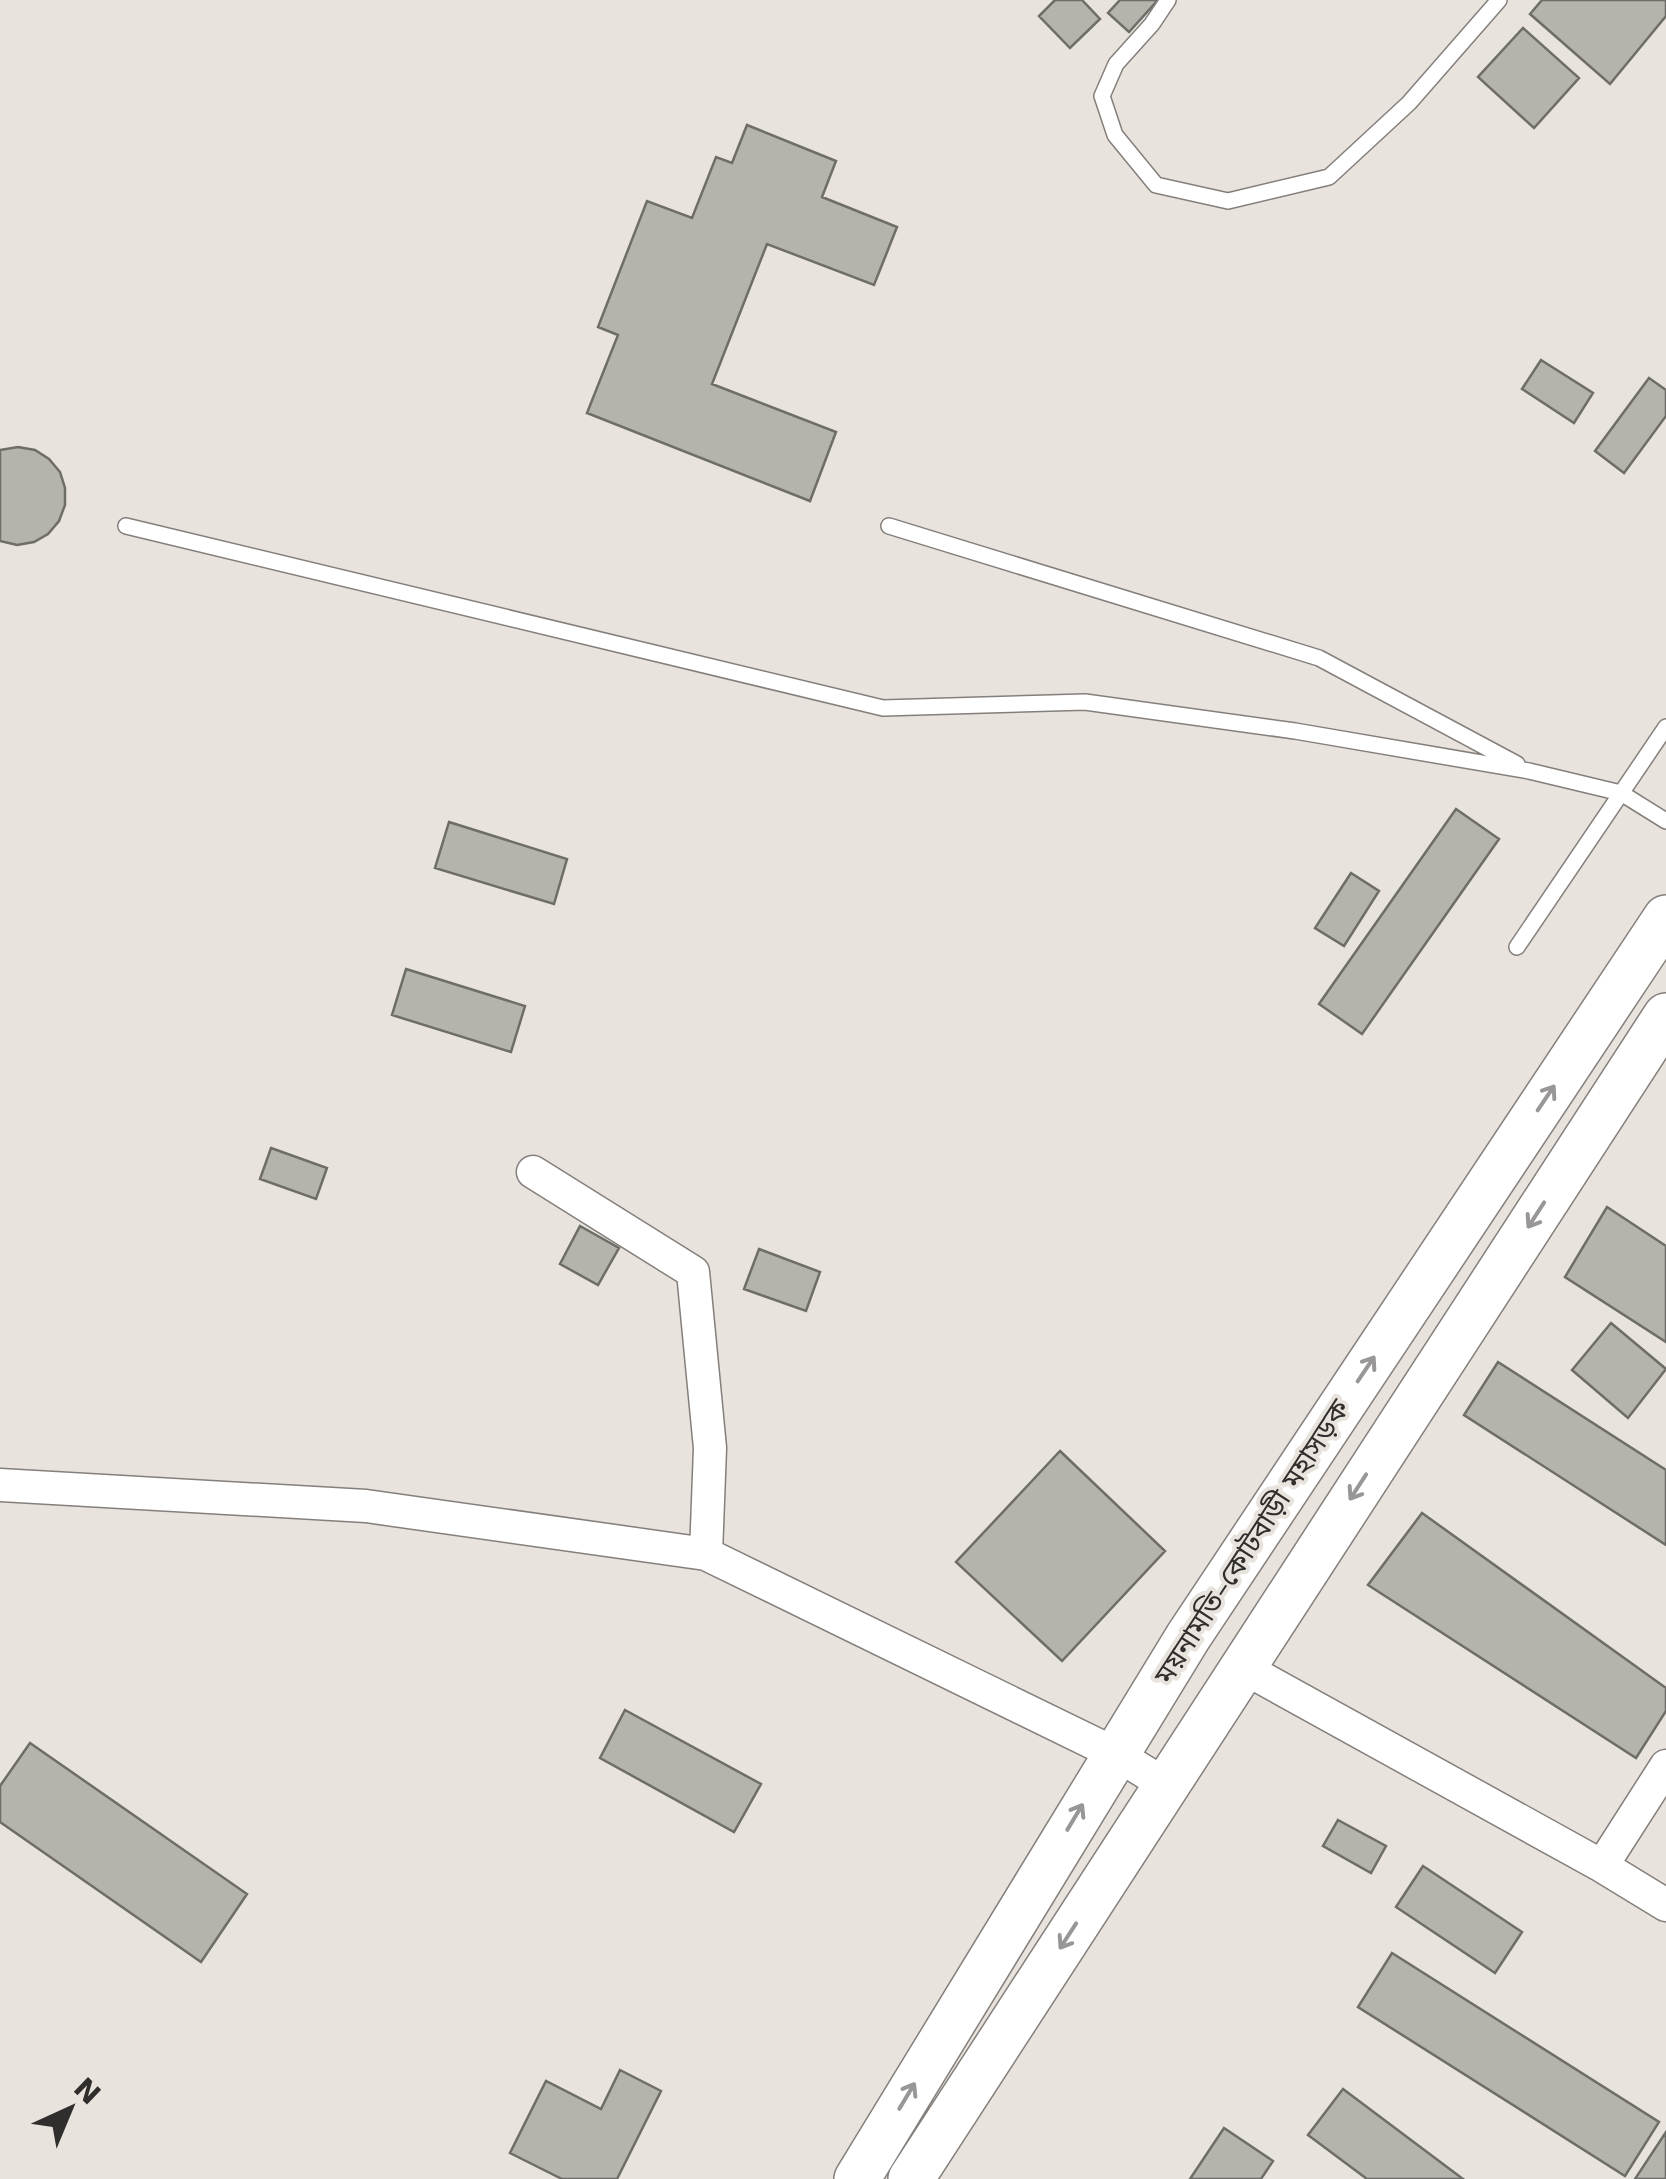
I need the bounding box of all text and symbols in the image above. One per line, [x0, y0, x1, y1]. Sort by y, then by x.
one-way arrow [1536, 1084, 1557, 1112]
one-way arrow [1526, 1200, 1547, 1229]
one-way arrow [1356, 1355, 1377, 1383]
street label: ময়নামতি–কোটবাড়ী মহাসড়ক [1147, 1393, 1357, 1691]
one-way arrow [1348, 1472, 1369, 1501]
one-way arrow [1065, 1803, 1085, 1832]
one-way arrow [1058, 1922, 1079, 1950]
north arrow [20, 2059, 120, 2159]
text: N [67, 2071, 107, 2111]
one-way arrow [897, 2082, 917, 2111]

